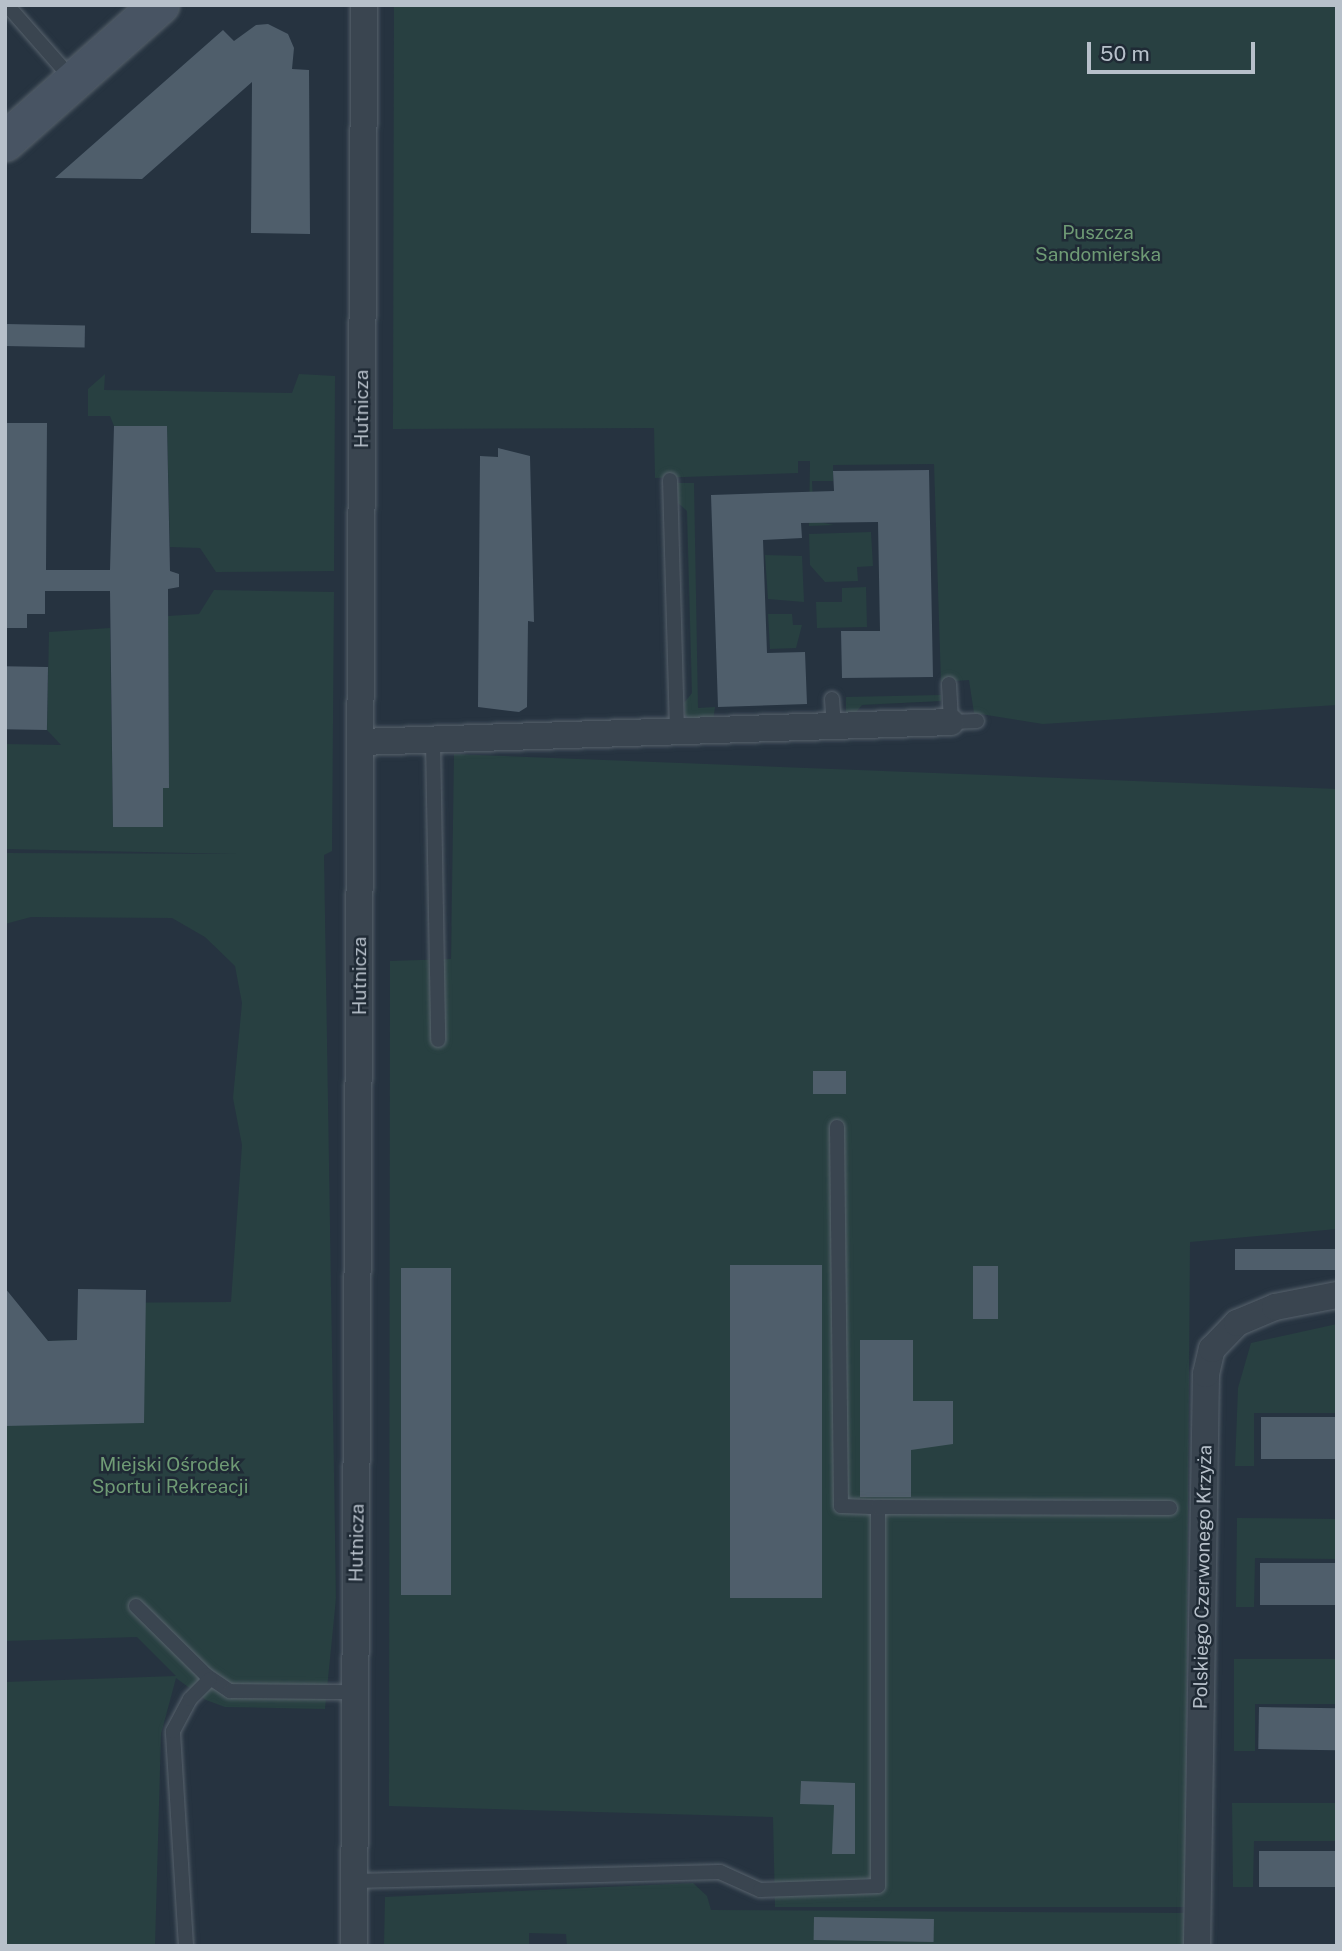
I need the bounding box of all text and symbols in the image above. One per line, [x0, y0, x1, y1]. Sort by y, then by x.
scale bar [1090, 28, 1258, 72]
text: 50 m [1100, 41, 1150, 66]
park label: Puszcza Sandomierska [1035, 222, 1161, 266]
street label: Hutnicza [351, 370, 373, 448]
street label: Hutnicza [349, 937, 371, 1015]
street label: Polskiego Czerwonego Krzyża [1189, 1445, 1217, 1709]
park label: Miejski Ośrodek Sportu i Rekreacji [92, 1454, 248, 1498]
street label: Hutnicza [345, 1504, 369, 1582]

